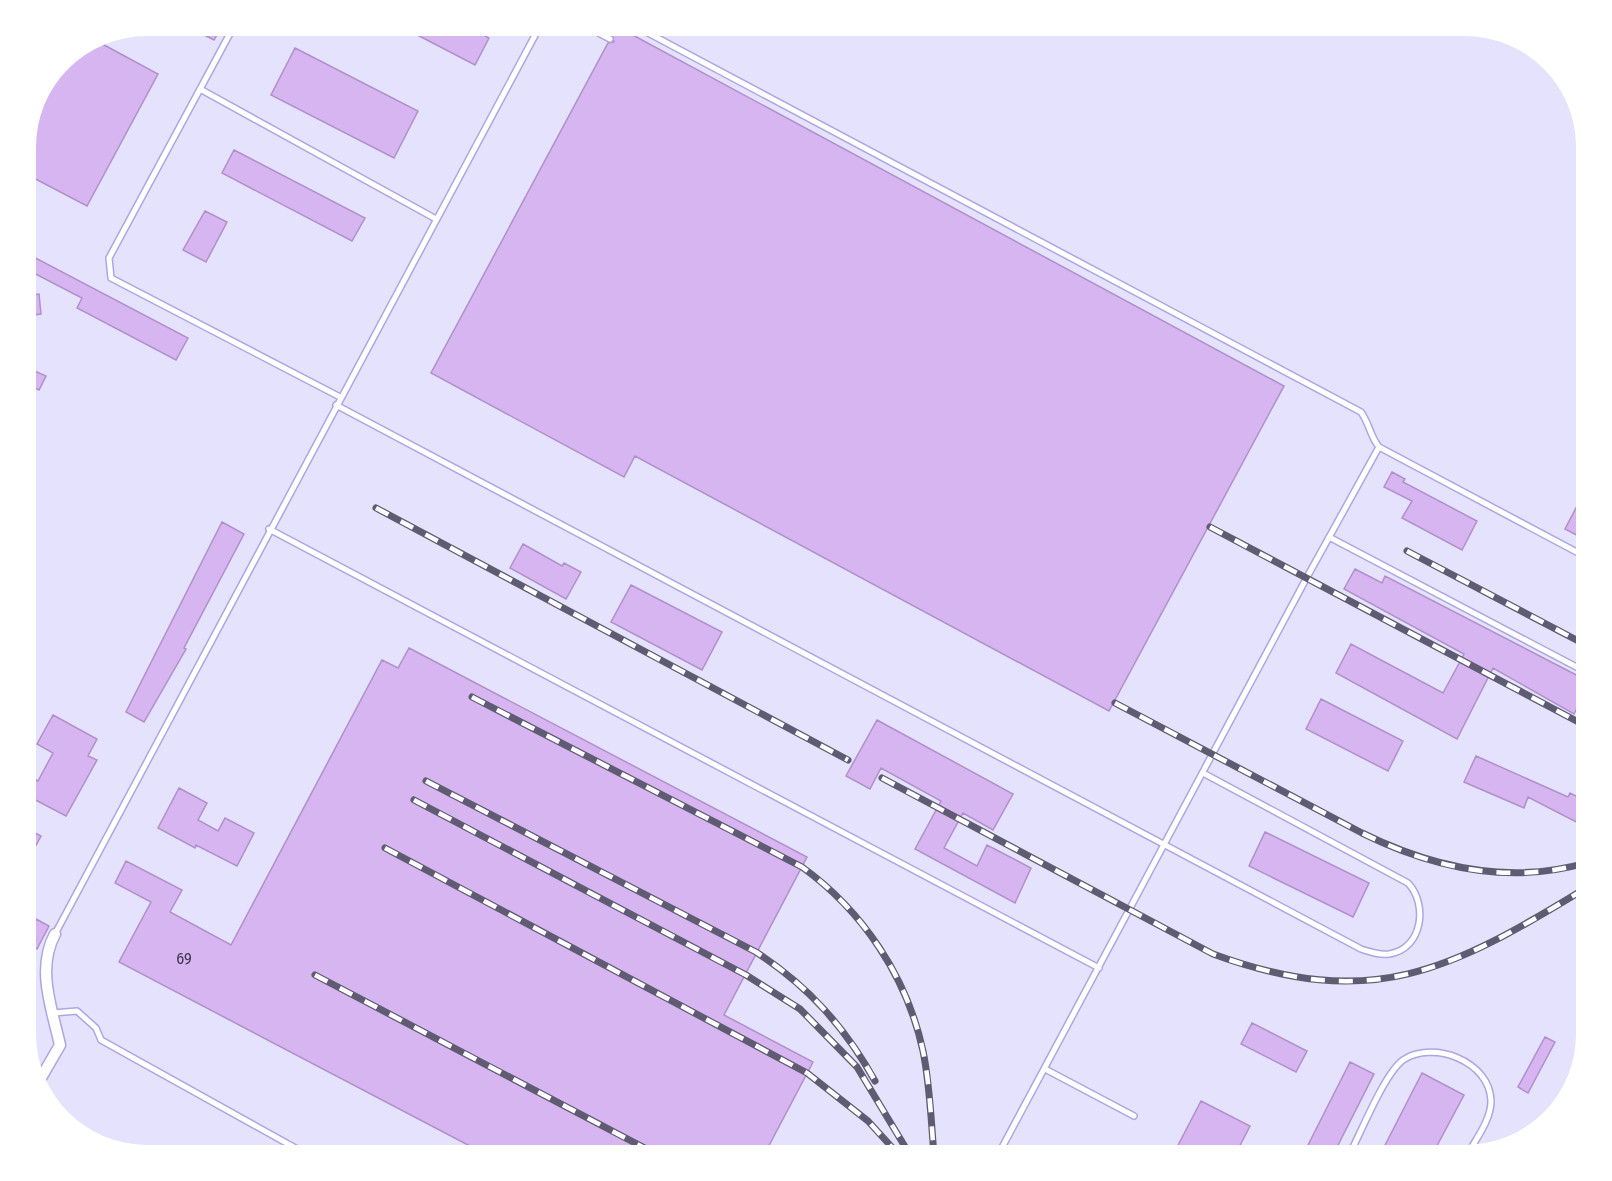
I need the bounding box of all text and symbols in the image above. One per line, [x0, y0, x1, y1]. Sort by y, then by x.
house number: 69 [176, 949, 192, 968]

